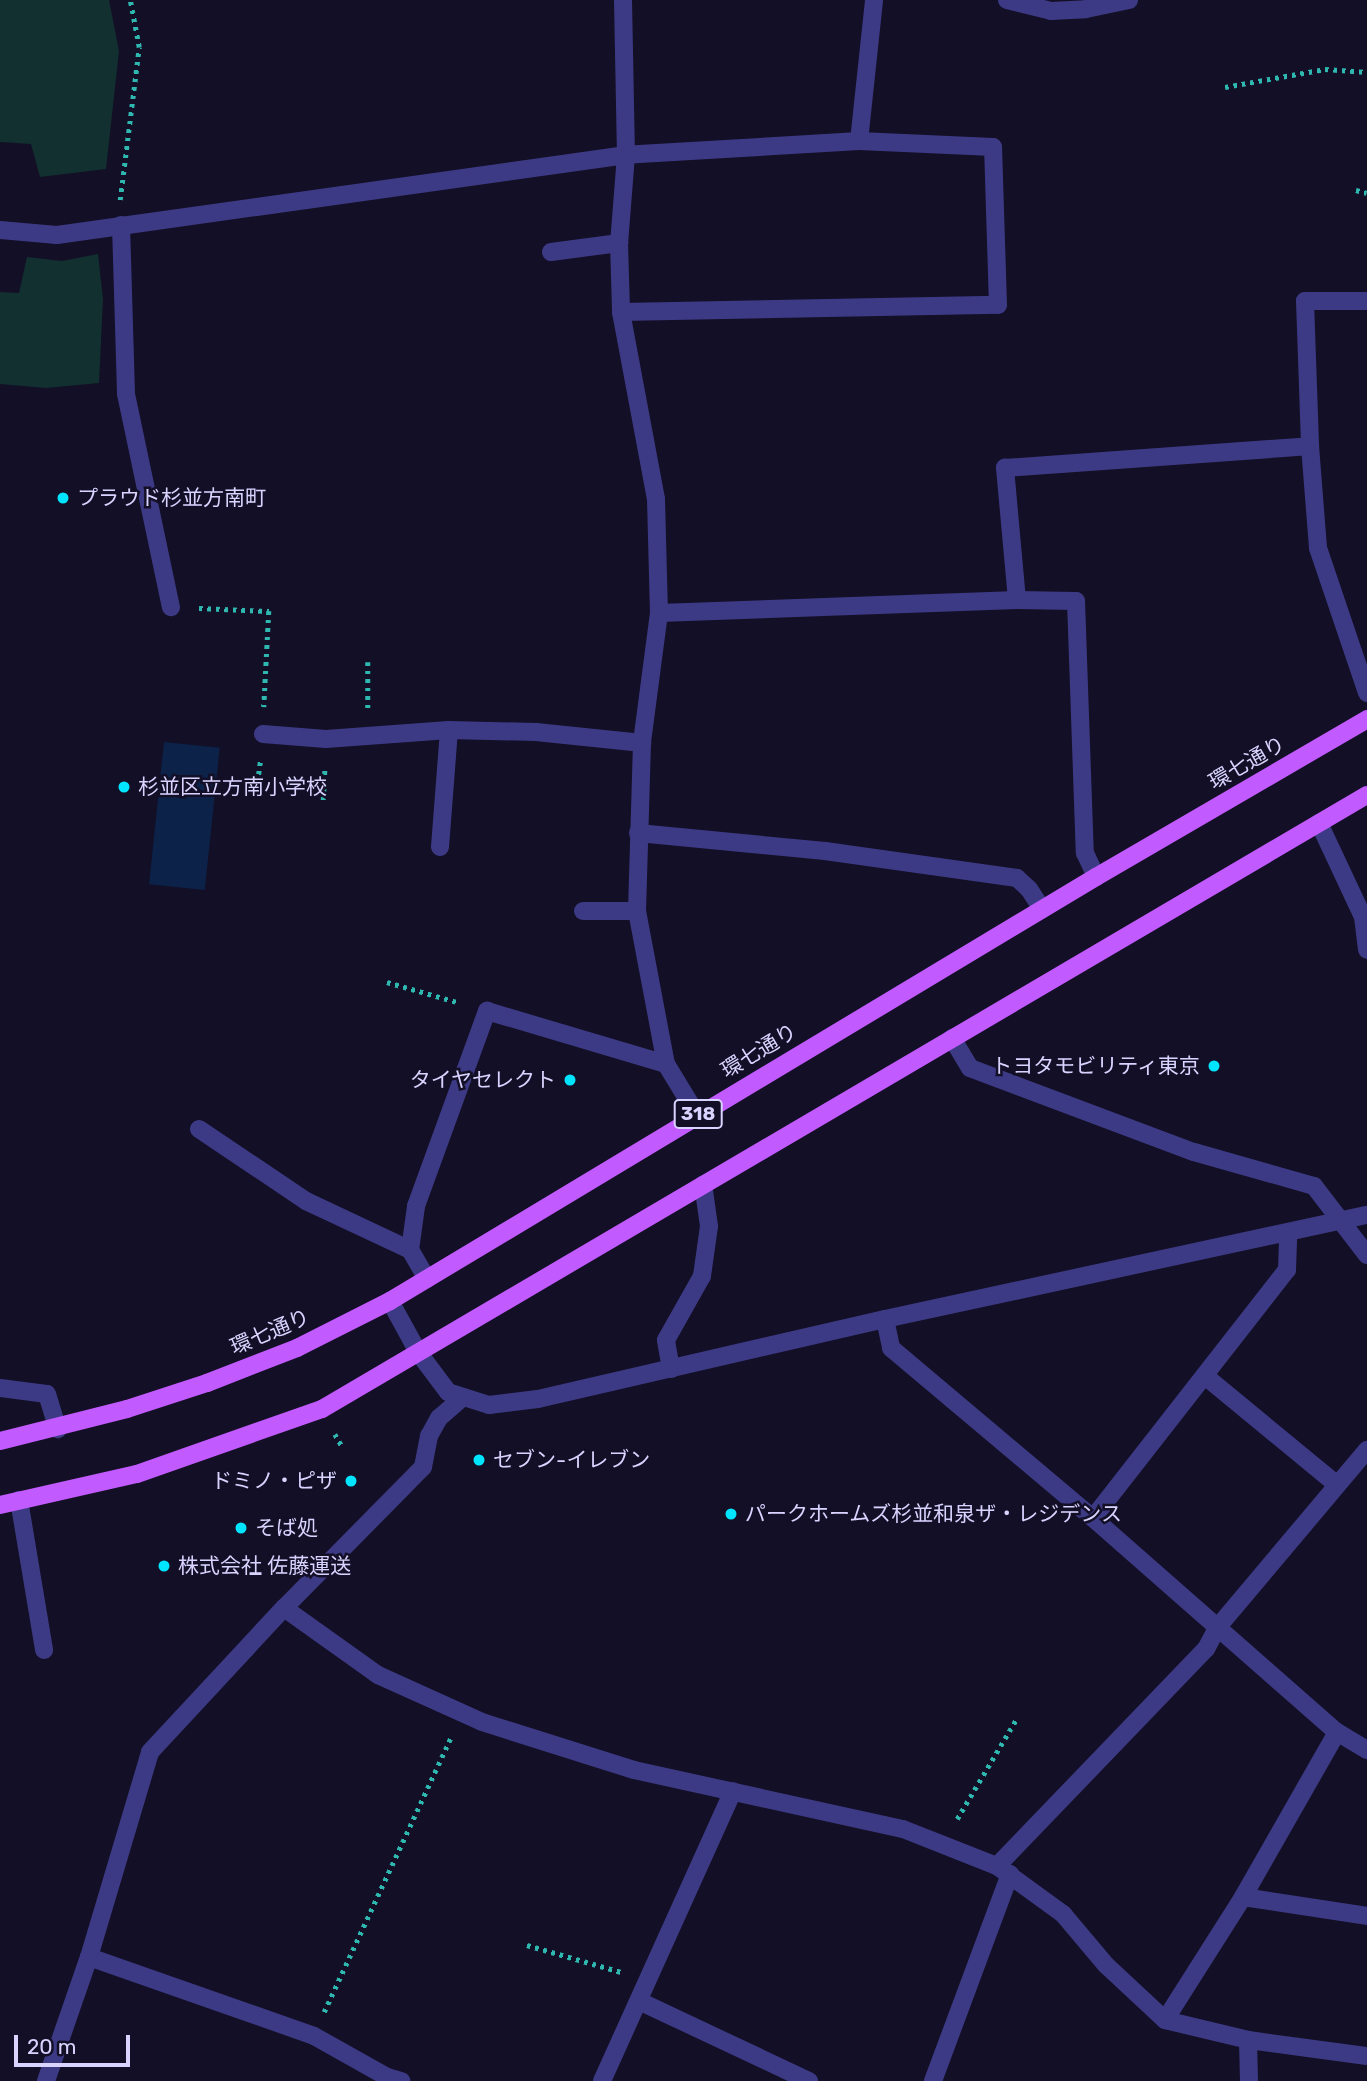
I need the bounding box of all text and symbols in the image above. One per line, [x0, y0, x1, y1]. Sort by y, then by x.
place label: プラウド杉並方南町 [77, 485, 266, 511]
marker: プラウド杉並方南町 [55, 490, 71, 506]
street label: 環七通り [1204, 731, 1290, 795]
place label: 杉並区立方南小学校 [138, 774, 327, 800]
marker: 杉並区立方南小学校 [116, 779, 132, 795]
street label: 環七通り [717, 1019, 801, 1083]
place label: トヨタモビリティ東京 [990, 1053, 1200, 1079]
marker: トヨタモビリティ東京 [1206, 1058, 1222, 1074]
place label: タイヤセレクト [409, 1067, 556, 1093]
marker: タイヤセレクト [562, 1072, 578, 1088]
road number: 318 [674, 1098, 722, 1130]
street label: 環七通り [226, 1304, 314, 1360]
place label: セブン-イレブン [493, 1447, 650, 1473]
marker: セブン-イレブン [471, 1452, 487, 1468]
place label: ドミノ・ピザ [211, 1468, 337, 1494]
marker: ドミノ・ピザ [343, 1473, 359, 1489]
place label: パークホームズ杉並和泉ザ・レジデンス [745, 1501, 1123, 1527]
marker: パークホームズ杉並和泉ザ・レジデンス [723, 1506, 739, 1522]
place label: そば処 [255, 1515, 318, 1541]
marker: そば処 [233, 1520, 249, 1536]
place label: 株式会社 佐藤運送 [178, 1553, 351, 1579]
marker: 株式会社 佐藤運送 [156, 1558, 172, 1574]
scale bar [18, 2022, 133, 2066]
text: 20 m [27, 2034, 76, 2059]

